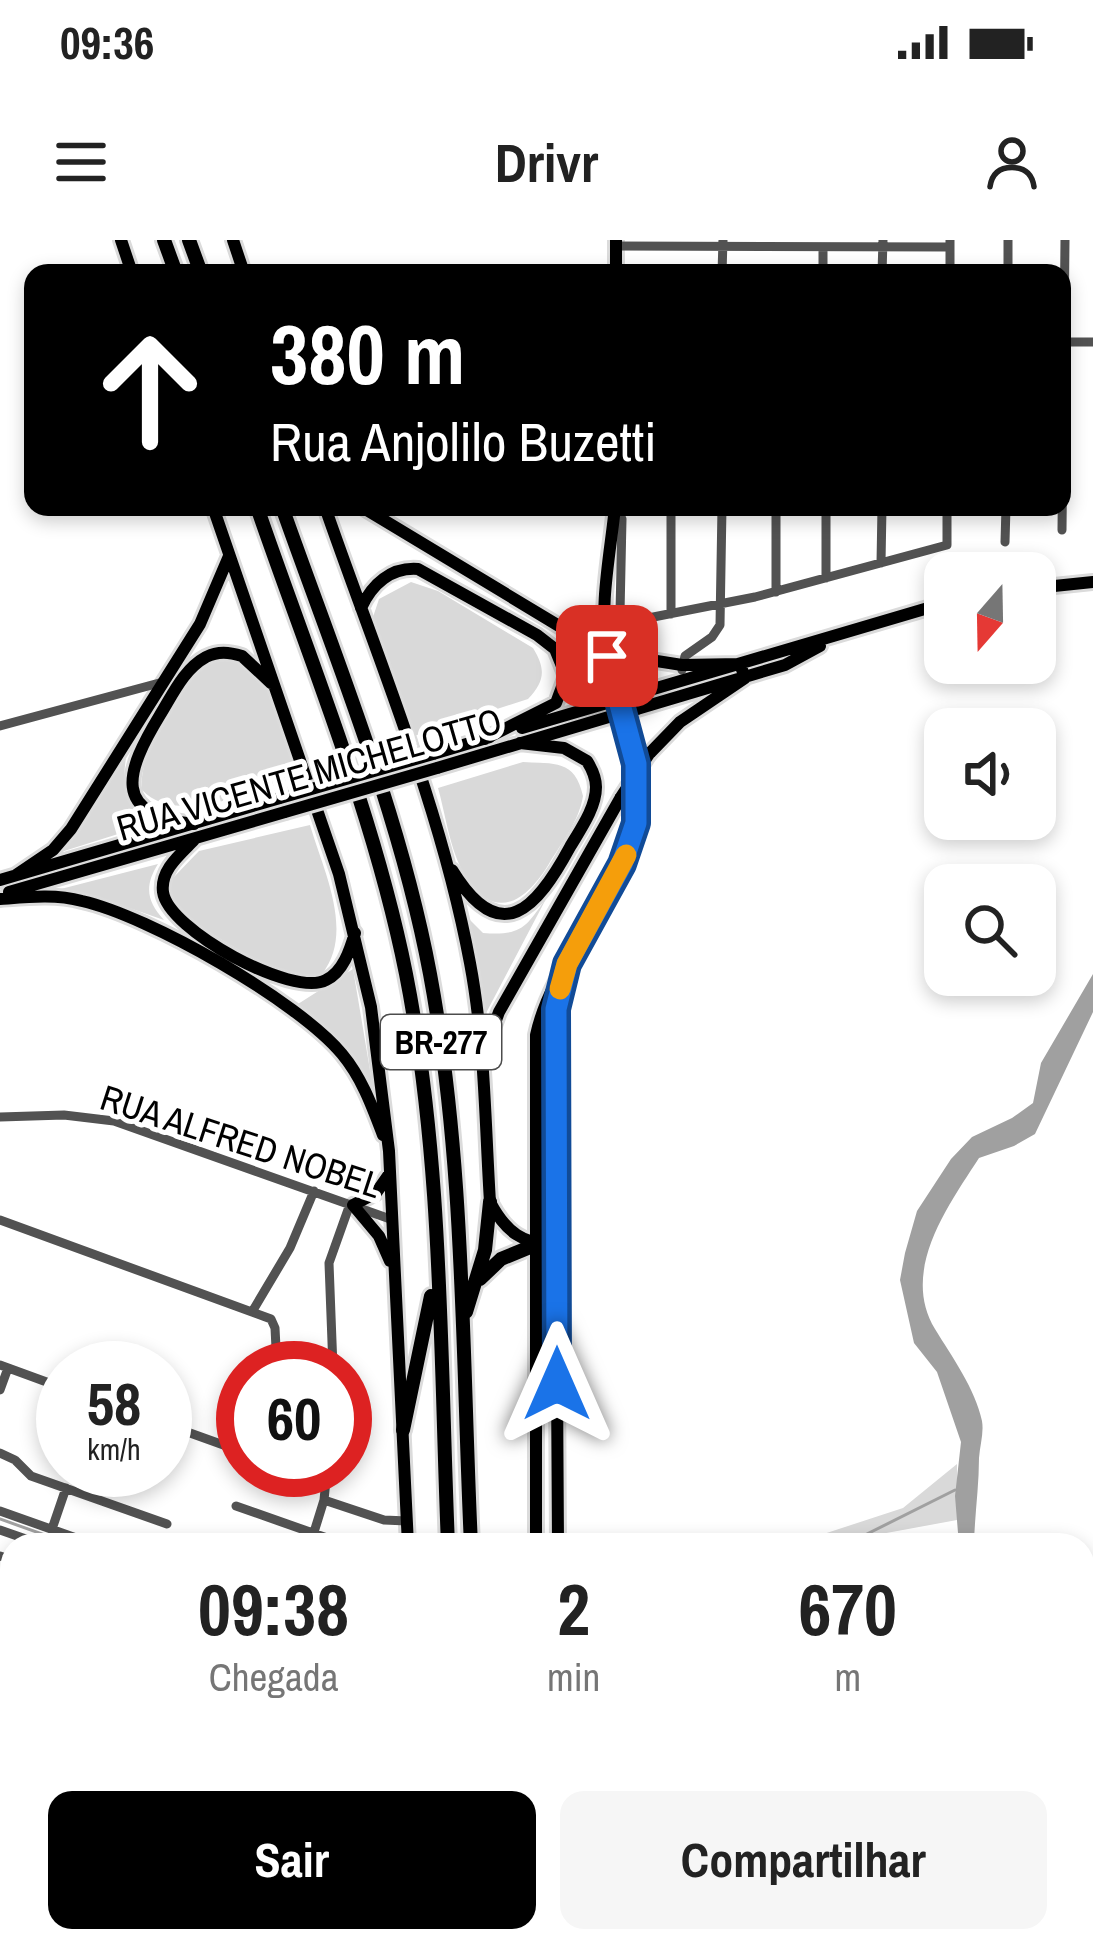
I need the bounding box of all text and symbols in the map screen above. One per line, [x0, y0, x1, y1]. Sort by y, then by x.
text: 09:36 [60, 12, 154, 73]
text: Drivr [495, 126, 598, 199]
icon: menu [48, 129, 114, 195]
icon: person [979, 129, 1045, 195]
text: 380 m [270, 297, 465, 410]
icon: ahead [72, 312, 228, 468]
text: Rua Anjolilo Buzetti [270, 405, 656, 478]
north arrow [924, 552, 1056, 684]
map controls [924, 552, 1056, 996]
pin [556, 605, 658, 707]
icon: arrive [574, 623, 640, 689]
street label: RUA VICENTE MICHELOTTO [111, 696, 507, 852]
button: sound [924, 708, 1056, 840]
button: search [924, 864, 1056, 996]
road number: BR-277 [381, 1015, 501, 1069]
street label: RUA ALFRED NOBEL [95, 1073, 387, 1209]
position arrow [494, 1321, 620, 1447]
speed limit sign: 60 [216, 1341, 372, 1497]
text: 58 [87, 1363, 141, 1444]
text: km/h [87, 1429, 141, 1469]
text: 09:38 [198, 1560, 349, 1657]
text: 2 [557, 1560, 590, 1657]
text: 670 [798, 1560, 897, 1657]
text: Chegada [209, 1651, 338, 1703]
text: min [547, 1651, 600, 1703]
text: m [834, 1651, 861, 1703]
button: Sair [48, 1791, 536, 1929]
button: Compartilhar [560, 1791, 1047, 1929]

